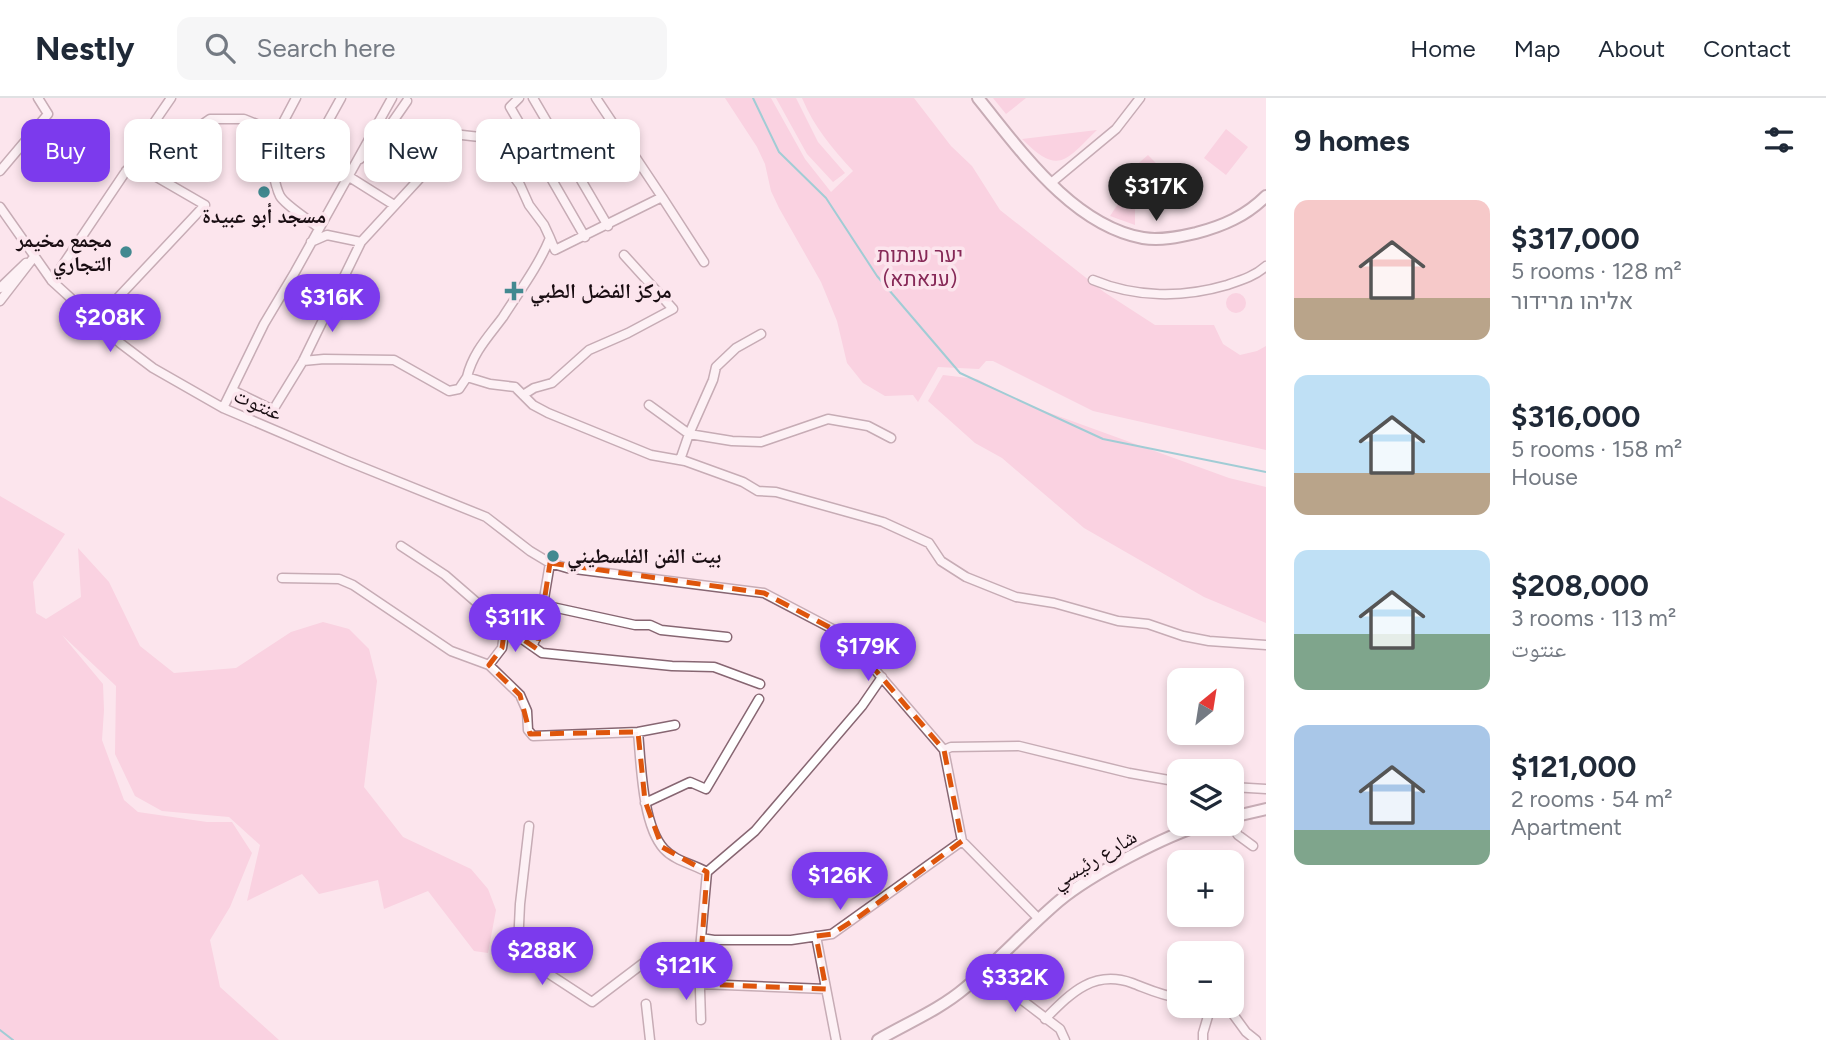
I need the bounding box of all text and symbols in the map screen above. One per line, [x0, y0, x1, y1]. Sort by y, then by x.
search box [177, 17, 667, 80]
text: Nestly [35, 29, 135, 68]
icon: search [201, 29, 239, 67]
text: Search here [257, 32, 395, 64]
text: Home [1410, 34, 1476, 63]
text: Map [1514, 34, 1560, 63]
text: About [1598, 34, 1665, 63]
text: Contact [1703, 34, 1791, 63]
chip: Buy [21, 119, 110, 182]
chip: Rent [124, 119, 222, 182]
chip: Filters [236, 119, 350, 182]
chip: New [364, 119, 462, 182]
chip: Apartment [476, 119, 640, 182]
icon: filters [1760, 121, 1798, 159]
text: 9 homes [1294, 122, 1410, 159]
pin: $317K [1107, 164, 1205, 223]
text: $317K [1124, 172, 1188, 200]
marker: مسجد أبو عبيدة [256, 184, 272, 200]
place label: مسجد أبو عبيدة [202, 202, 326, 228]
text: $317,000 [1511, 220, 1640, 257]
place label: مجمع مخيمر التجاري [15, 227, 112, 280]
icon: home [1350, 228, 1434, 312]
park label: יער ענתות (ענאתא) [877, 242, 963, 291]
marker: مجمع مخيمر التجاري [118, 244, 134, 260]
text: 5 rooms · 128 m² [1511, 257, 1682, 285]
pin: $316K [283, 274, 381, 334]
place label: مركز الفضل الطبي [530, 278, 672, 307]
marker: مركز الفضل الطبي [504, 281, 524, 301]
text: $316K [300, 283, 364, 311]
text: אליהו מרידור [1511, 287, 1633, 315]
pin: $208K [61, 294, 159, 354]
text: $208K [75, 303, 145, 331]
street label: عنتوت [230, 382, 287, 425]
text: $316,000 [1511, 398, 1640, 435]
icon: home [1350, 403, 1434, 487]
text: 5 rooms · 158 m² [1511, 435, 1682, 463]
text: House [1511, 463, 1578, 491]
place label: بيت الفن الفلسطيني [567, 543, 721, 572]
marker: بيت الفن الفلسطيني [545, 548, 561, 564]
text: $208,000 [1511, 567, 1649, 604]
icon: home [1350, 578, 1434, 662]
pin: $311K [466, 594, 564, 654]
text: $311K [485, 603, 545, 631]
text: 3 rooms · 113 m² [1511, 604, 1676, 632]
pin: $179K [819, 624, 917, 683]
text: $179K [836, 632, 900, 660]
text: عنتوت [1511, 635, 1566, 663]
north arrow [1167, 668, 1244, 746]
map controls [1167, 668, 1244, 1018]
text: $121,000 [1511, 748, 1636, 785]
icon: home [1350, 753, 1434, 837]
button: layers [1167, 759, 1244, 836]
text: 2 rooms · 54 m² [1511, 785, 1673, 813]
text: Apartment [1511, 813, 1622, 841]
street label: شارع رئيسي [1047, 823, 1143, 897]
button: + [1167, 850, 1244, 927]
pin: $126K [791, 852, 889, 912]
text: $126K [808, 861, 872, 889]
pin: $288K [493, 928, 591, 987]
text: $288K [507, 936, 577, 964]
button: − [1167, 941, 1244, 1018]
pin: $121K [637, 942, 735, 1002]
text: $121K [656, 951, 716, 979]
pin: $332K [966, 954, 1064, 1014]
text: $332K [982, 963, 1048, 991]

